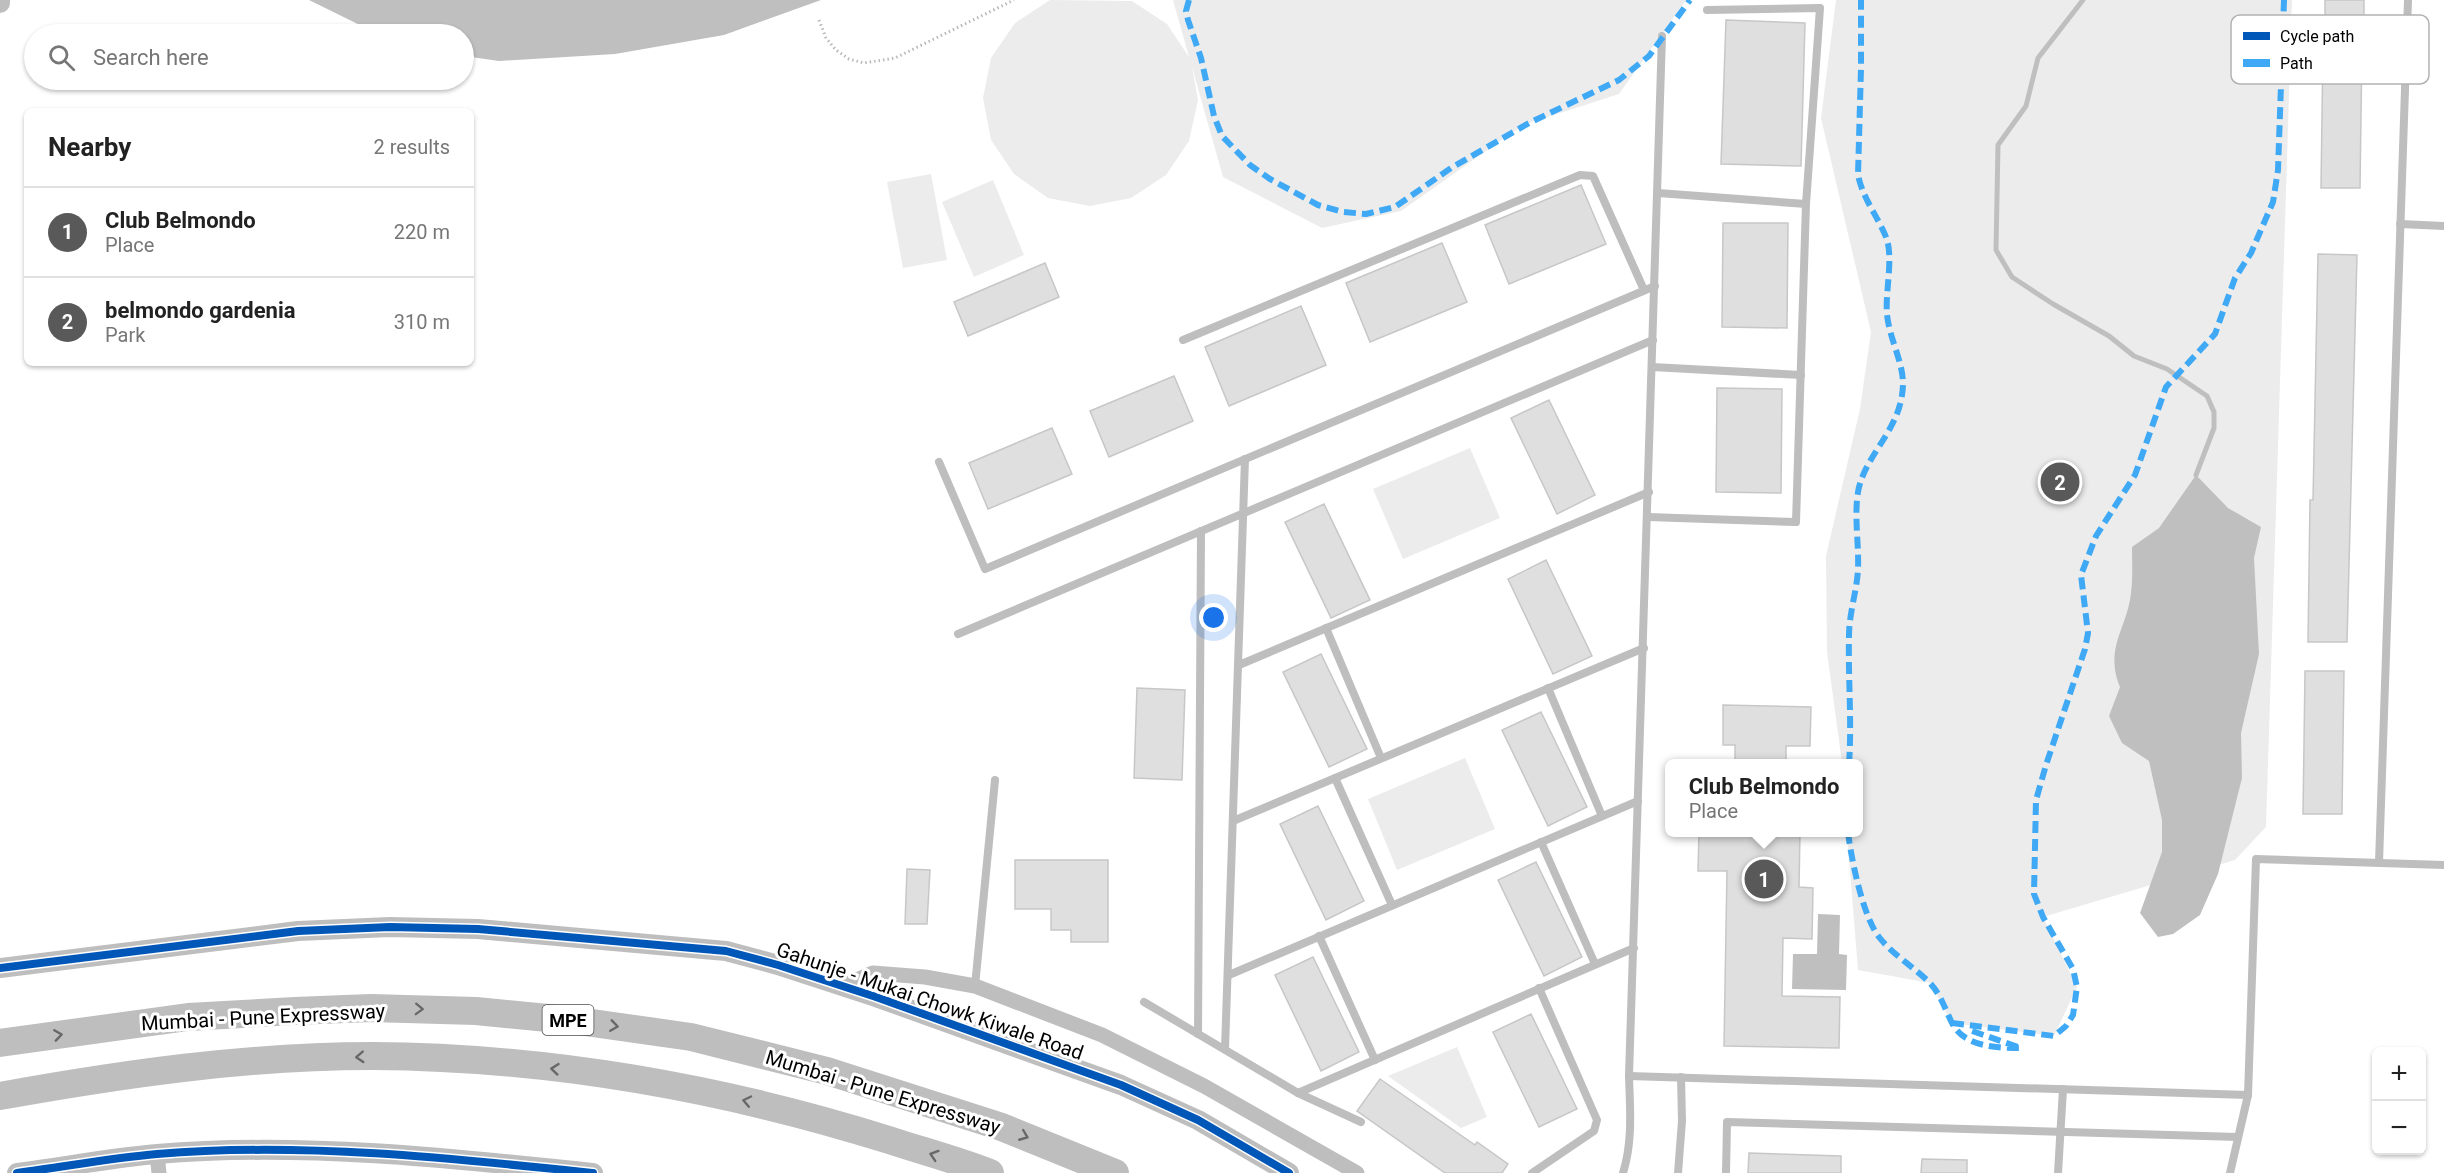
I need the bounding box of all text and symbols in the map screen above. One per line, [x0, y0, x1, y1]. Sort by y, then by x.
legend [2231, 15, 2429, 84]
search box [24, 24, 474, 90]
text: Cycle path [2280, 27, 2354, 46]
icon: search [45, 41, 78, 74]
text: Search here [93, 45, 209, 70]
text: Path [2280, 54, 2313, 73]
text: Nearby [48, 132, 131, 162]
text: 2 results [374, 135, 450, 159]
text: Club Belmondo [105, 208, 256, 233]
text: 1 [62, 220, 73, 244]
text: 220 m [394, 220, 450, 244]
text: Place [105, 233, 154, 257]
text: belmondo gardenia [105, 298, 296, 323]
text: 2 [62, 310, 73, 334]
text: 310 m [394, 310, 450, 334]
text: Park [105, 323, 145, 347]
pin: 2 [2040, 460, 2080, 504]
your location [1199, 603, 1228, 632]
popup [1665, 759, 1863, 837]
text: Club Belmondo [1689, 774, 1839, 799]
text: Place [1689, 799, 1738, 823]
pin: 1 [1744, 856, 1784, 902]
street label: Gahunje - Mukai Chowk Kiwale Road [773, 937, 1087, 1065]
street label: Mumbai - Pune Expressway [140, 999, 386, 1035]
one-way arrow [415, 1003, 424, 1016]
road number: MPE [542, 1005, 594, 1035]
one-way arrow [609, 1020, 618, 1032]
one-way arrow [53, 1029, 63, 1041]
street label: Mumbai - Pune Expressway [763, 1045, 1004, 1139]
map controls [2372, 1047, 2426, 1155]
button: + [2372, 1047, 2426, 1101]
one-way arrow [356, 1050, 365, 1063]
one-way arrow [550, 1063, 559, 1076]
one-way arrow [742, 1096, 752, 1109]
button: − [2372, 1101, 2426, 1155]
one-way arrow [1018, 1129, 1029, 1141]
one-way arrow [929, 1149, 940, 1162]

